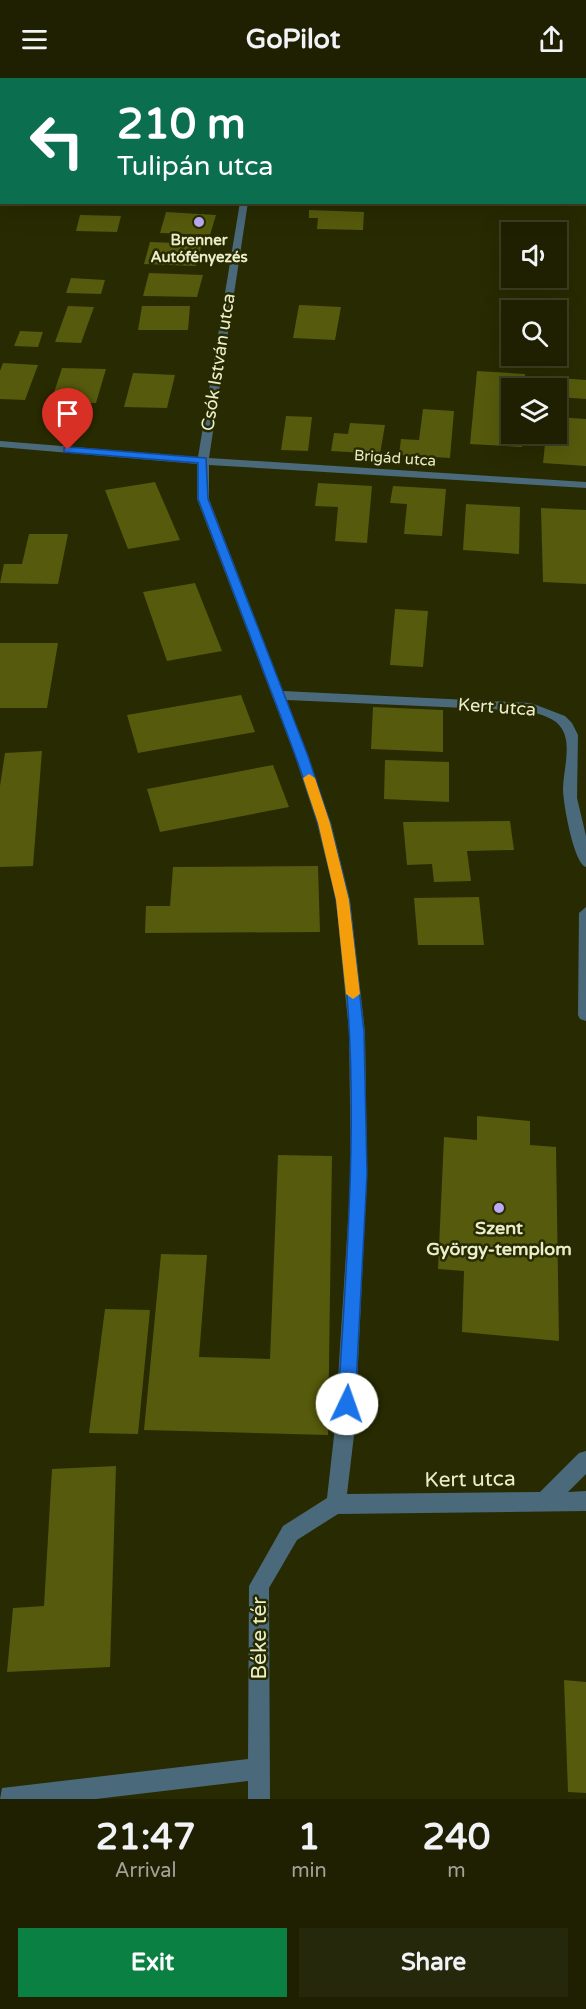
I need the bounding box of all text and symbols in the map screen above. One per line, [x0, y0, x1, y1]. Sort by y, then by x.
icon: menu [18, 23, 51, 56]
text: GoPilot [246, 23, 340, 56]
icon: share [535, 23, 568, 56]
text: 210 m [117, 99, 246, 150]
icon: left [18, 102, 96, 180]
text: Tulipán utca [117, 150, 274, 183]
marker: Brenner Autófényezés [192, 215, 206, 229]
map controls [501, 222, 567, 444]
button: sound [501, 222, 567, 288]
place label: Brenner Autófényezés [150, 231, 248, 267]
street label: Csók István utca [196, 291, 240, 433]
button: search [501, 300, 567, 366]
button: layers [501, 378, 567, 444]
pin [42, 388, 93, 450]
icon: arrive [51, 397, 84, 430]
street label: Brigád utca [353, 446, 437, 470]
street label: Kert utca [457, 693, 537, 721]
marker: Szent György-templom [492, 1201, 506, 1215]
place label: Szent György-templom [426, 1217, 572, 1260]
position arrow [315, 1372, 379, 1436]
street label: Kert utca [424, 1466, 516, 1493]
street label: Béke tér [247, 1597, 272, 1679]
text: 21:47 [96, 1816, 196, 1859]
text: 1 [298, 1816, 320, 1859]
text: 240 [422, 1816, 490, 1859]
text: Arrival [115, 1859, 177, 1883]
text: min [291, 1859, 327, 1883]
text: m [447, 1859, 466, 1883]
button: Exit [18, 1928, 287, 1997]
button: Share [299, 1928, 568, 1997]

